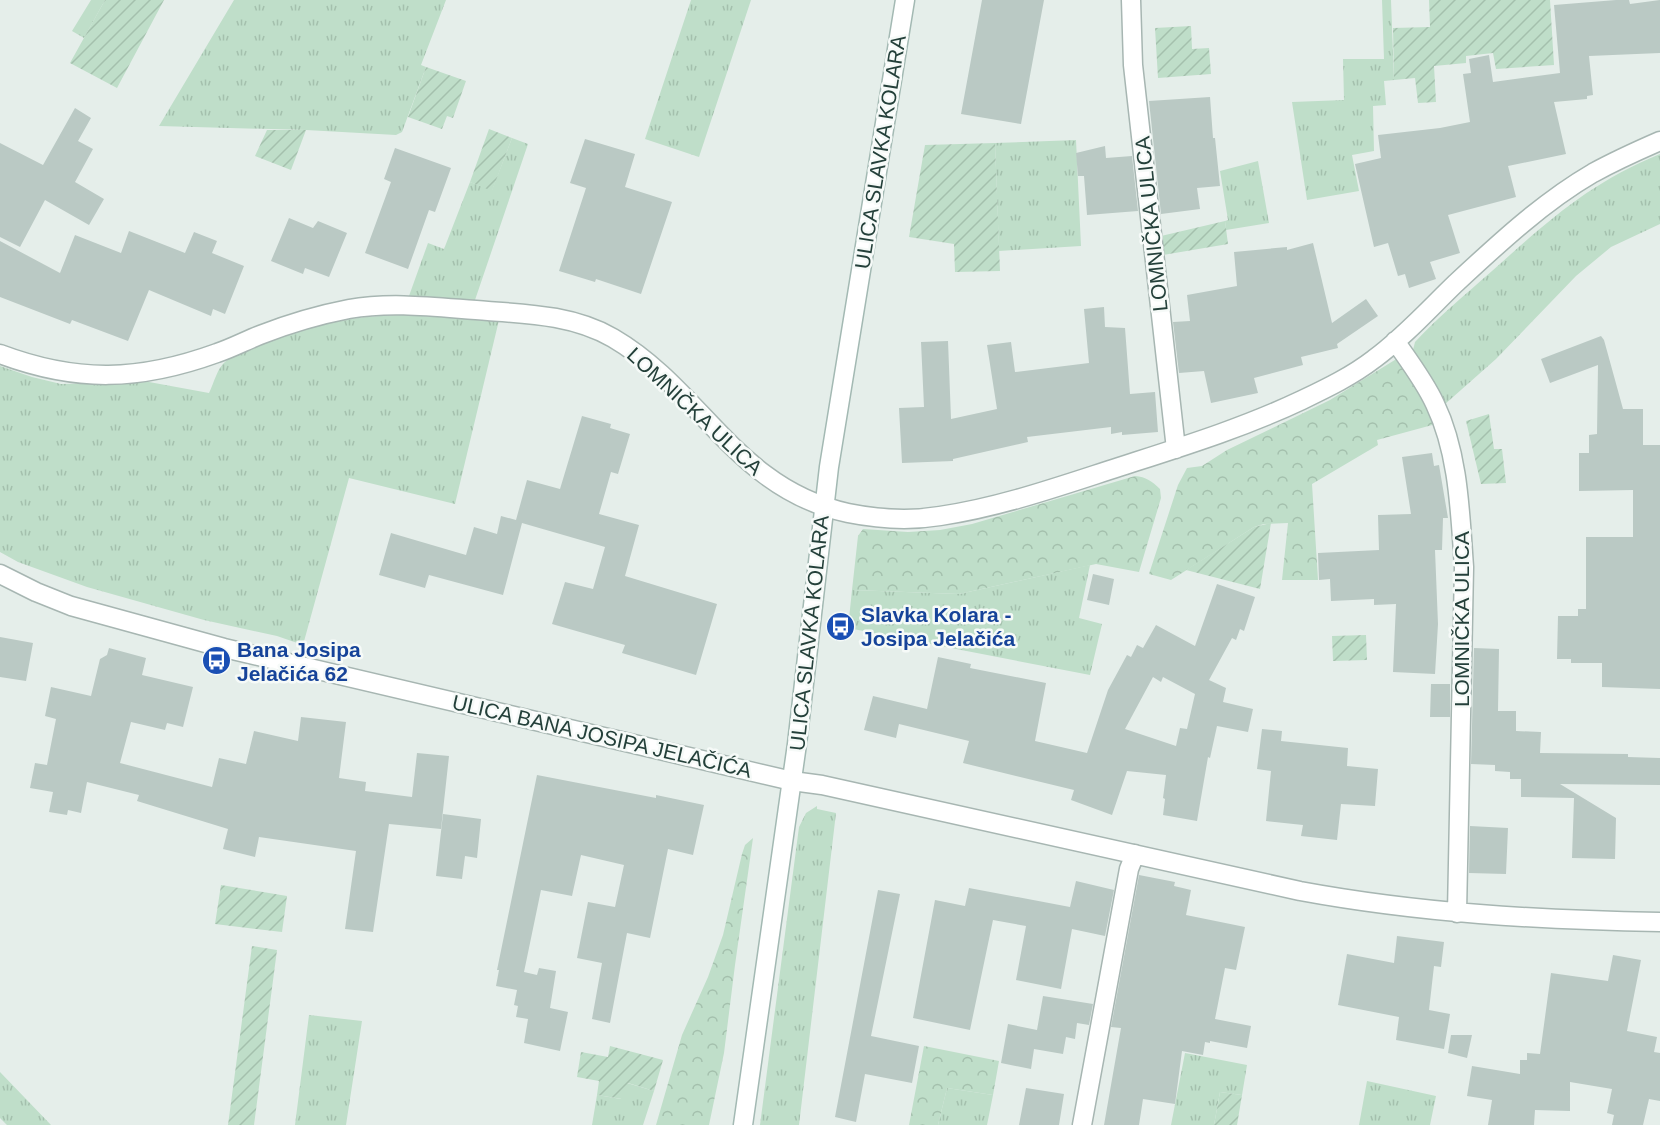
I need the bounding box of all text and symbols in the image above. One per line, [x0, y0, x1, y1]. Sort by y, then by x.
street label: ULICA SLAVKA KOLARA [850, 33, 910, 271]
street label: LOMNIČKA ULICA [1130, 135, 1172, 313]
street label: LOMNIČKA ULICA [623, 342, 767, 480]
street label: ULICA SLAVKA KOLARA [785, 514, 833, 752]
street label: LOMNIČKA ULICA [1450, 531, 1473, 707]
place label: Slavka Kolara - Josipa Jelačića [861, 603, 1015, 650]
bus stop icon: Slavka Kolara - Josipa Jelačića [824, 610, 856, 642]
place label: Bana Josipa Jelačića 62 [237, 638, 361, 685]
bus stop icon: Bana Josipa Jelačića 62 [200, 645, 232, 677]
street label: ULICA BANA JOSIPA JELAČIĆA [450, 690, 754, 782]

